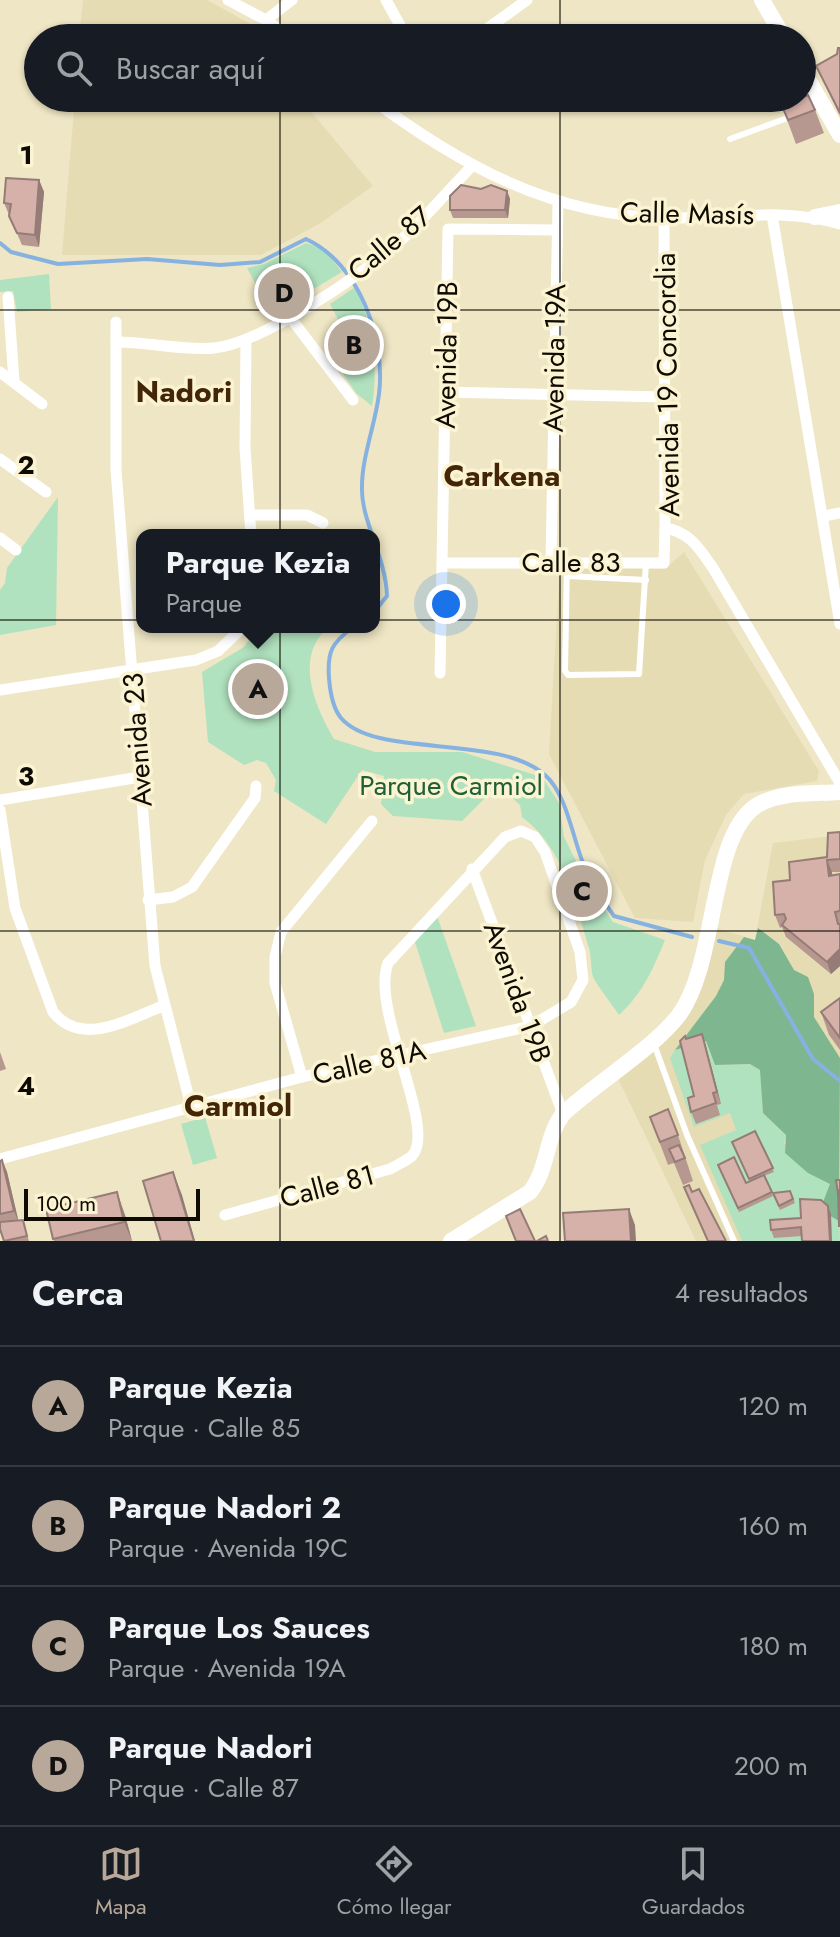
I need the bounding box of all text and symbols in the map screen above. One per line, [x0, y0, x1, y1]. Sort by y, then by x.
search box [24, 24, 816, 112]
icon: search [52, 46, 96, 90]
text: Buscar aquí [116, 47, 264, 90]
text: 1 [19, 136, 33, 174]
street label: Calle Masís [619, 192, 755, 235]
street label: Calle 87 [339, 196, 440, 291]
street label: Avenida 19 Concordia [645, 252, 690, 518]
pin: D [258, 263, 310, 323]
street label: Avenida 19B [425, 281, 468, 429]
street label: Avenida 19A [533, 283, 576, 433]
pin: B [328, 315, 380, 375]
district label: Nadori [136, 370, 232, 413]
text: 2 [17, 446, 35, 484]
district label: Carkena [444, 454, 561, 497]
popup [136, 529, 380, 633]
text: Parque Kezia [166, 541, 350, 584]
street label: Calle 83 [522, 542, 620, 583]
text: Parque [166, 584, 242, 622]
your location [426, 584, 466, 624]
pin: A [232, 659, 284, 719]
street label: Avenida 23 [112, 671, 163, 808]
text: 3 [18, 757, 34, 795]
park label: Parque Carmiol [359, 765, 543, 806]
pin: C [556, 861, 608, 921]
street label: Avenida 19B [473, 916, 562, 1069]
street label: Calle 81A [309, 1029, 430, 1095]
text: 4 [17, 1067, 35, 1105]
district label: Carmiol [184, 1084, 292, 1127]
street label: Calle 81 [275, 1154, 379, 1219]
scale bar [24, 1185, 200, 1221]
text: 100 m [36, 1187, 96, 1219]
text: Cerca [32, 1269, 124, 1318]
text: 4 resultados [675, 1274, 808, 1312]
text: Parque Kezia [108, 1366, 293, 1409]
text: A [48, 1387, 68, 1425]
text: 120 m [738, 1387, 808, 1425]
text: Parque · Calle 85 [108, 1409, 300, 1447]
text: Parque Nadori 2 [108, 1486, 341, 1529]
text: B [49, 1507, 67, 1545]
text: 160 m [738, 1507, 808, 1545]
text: Parque · Avenida 19C [108, 1529, 348, 1567]
text: Parque Los Sauces [108, 1606, 370, 1649]
text: C [49, 1627, 67, 1665]
text: 180 m [738, 1627, 808, 1665]
text: Parque · Avenida 19A [108, 1649, 346, 1687]
text: Parque Nadori [108, 1726, 313, 1769]
text: D [48, 1747, 68, 1785]
text: 200 m [734, 1747, 808, 1785]
text: Parque · Calle 87 [108, 1769, 299, 1807]
tab: Mapa [95, 1842, 147, 1922]
tab: Cómo llegar [337, 1842, 452, 1922]
tab: Guardados [642, 1842, 745, 1922]

